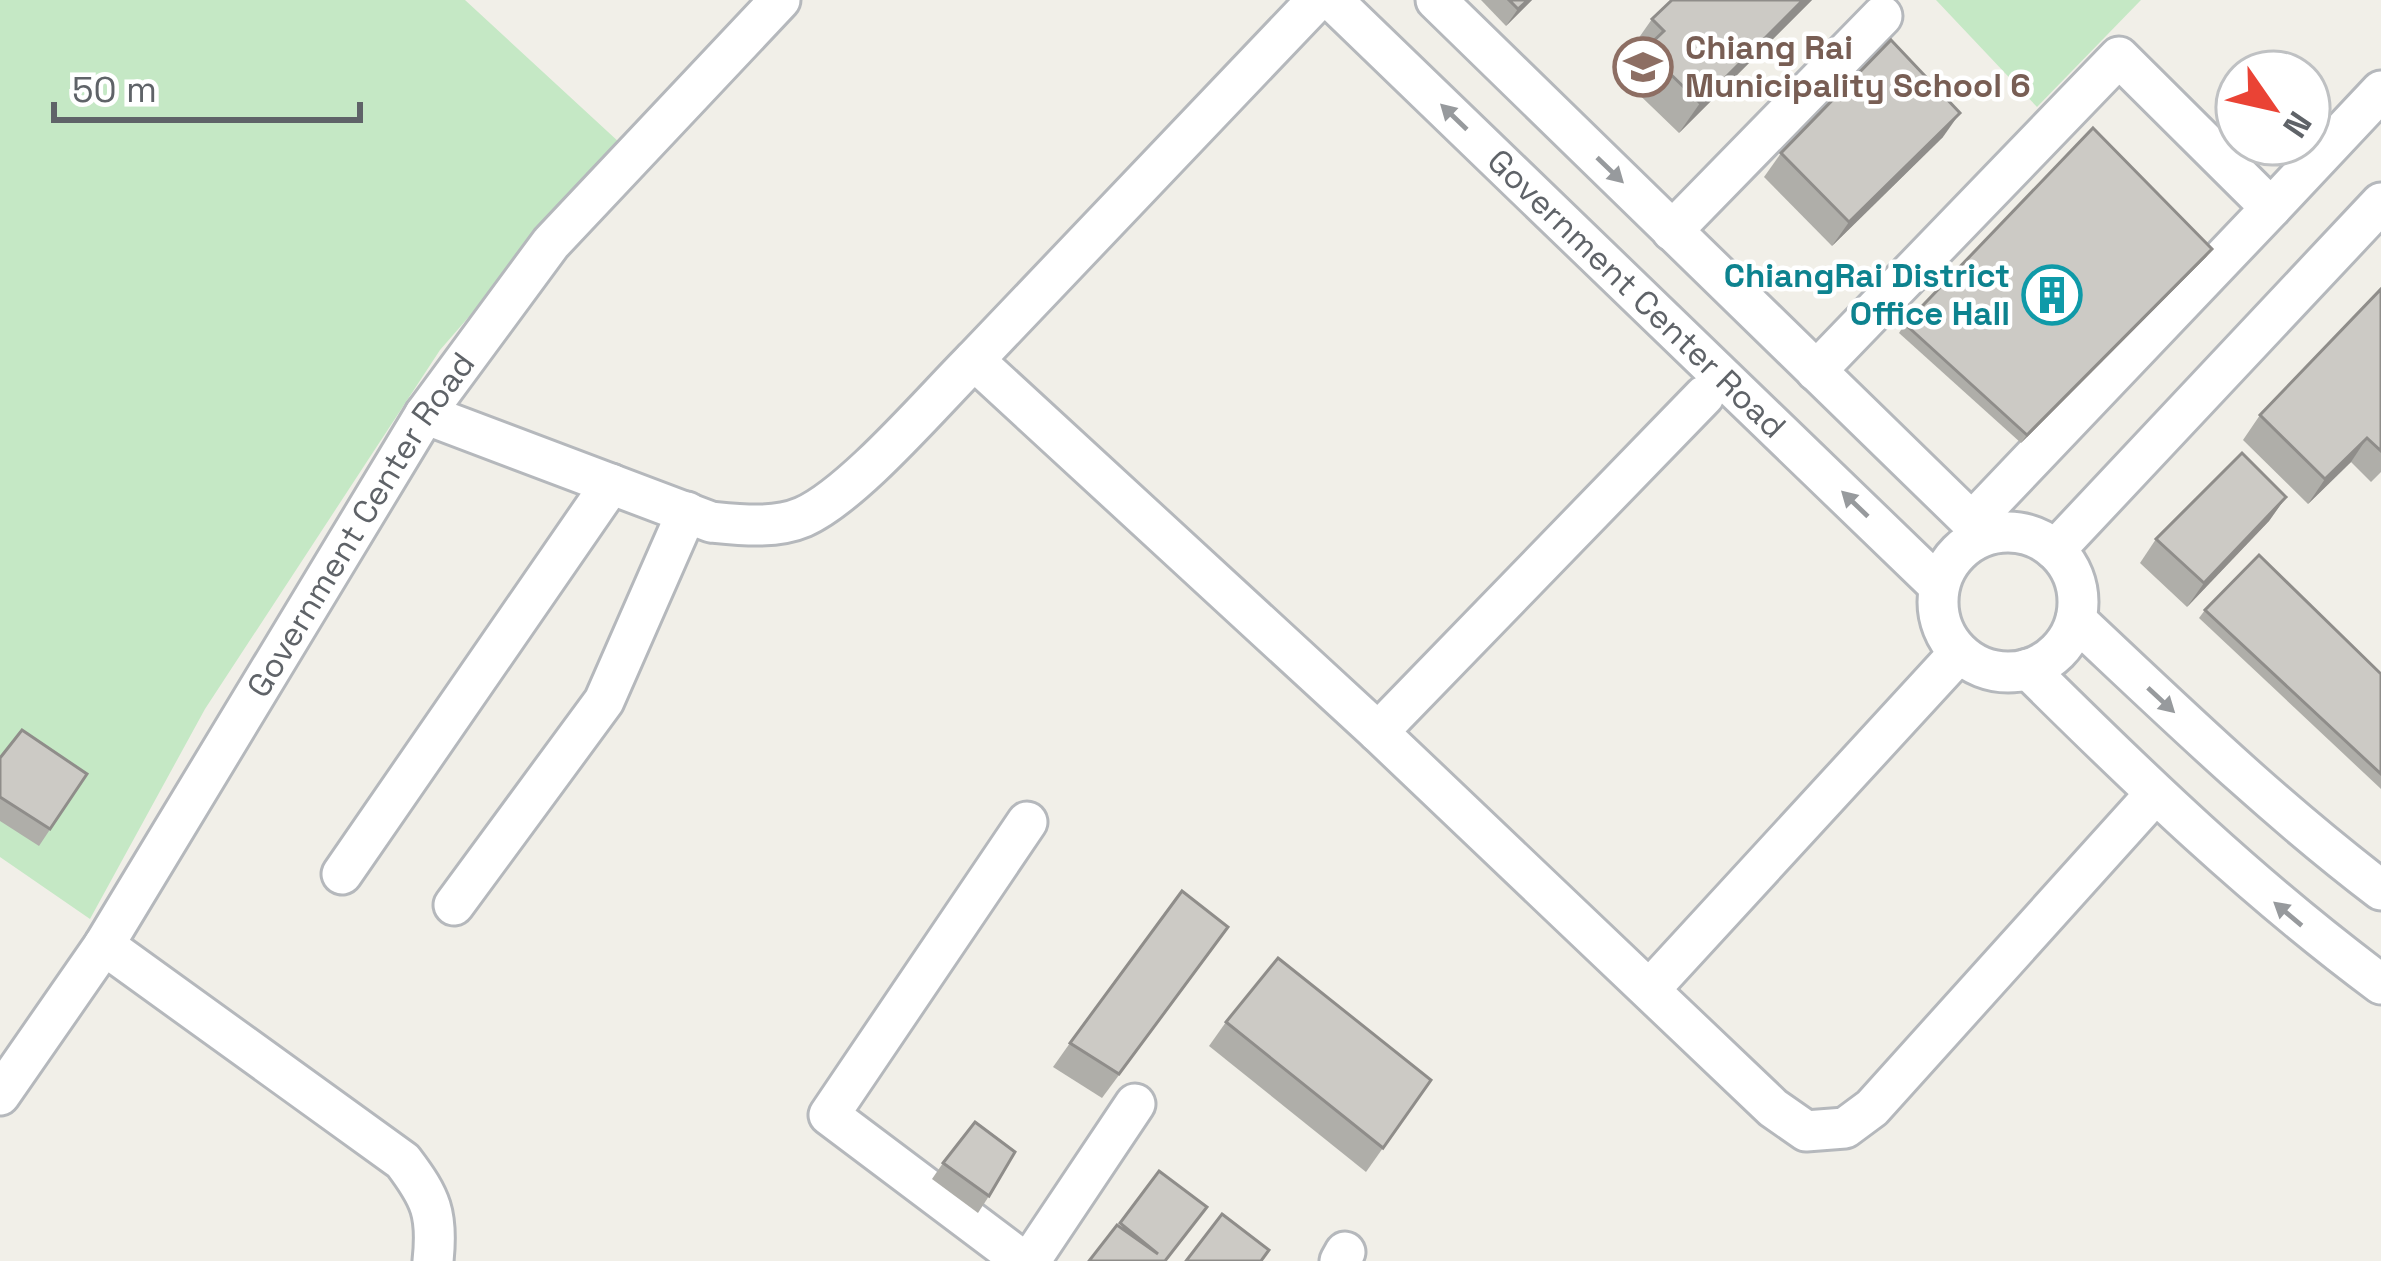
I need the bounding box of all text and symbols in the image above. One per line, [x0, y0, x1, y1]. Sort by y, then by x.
place label: Chiang Rai Municipality School 6 [1685, 27, 2031, 107]
school or university icon: Chiang Rai Municipality School 6 [1612, 36, 1674, 98]
scale bar [54, 48, 360, 122]
north arrow [2213, 48, 2333, 168]
text: 50 m [72, 67, 157, 113]
text: N [2273, 103, 2321, 145]
one-way arrow [1439, 104, 1468, 132]
street label: Government Center Road [1478, 140, 1794, 447]
one-way arrow [1596, 156, 1624, 184]
place label: ChiangRai District Office Hall [1724, 255, 2010, 335]
building icon: ChiangRai District Office Hall [2021, 264, 2083, 326]
street label: Government Center Road [238, 344, 484, 705]
one-way arrow [1841, 491, 1870, 519]
one-way arrow [2146, 686, 2175, 713]
one-way arrow [2273, 901, 2303, 927]

